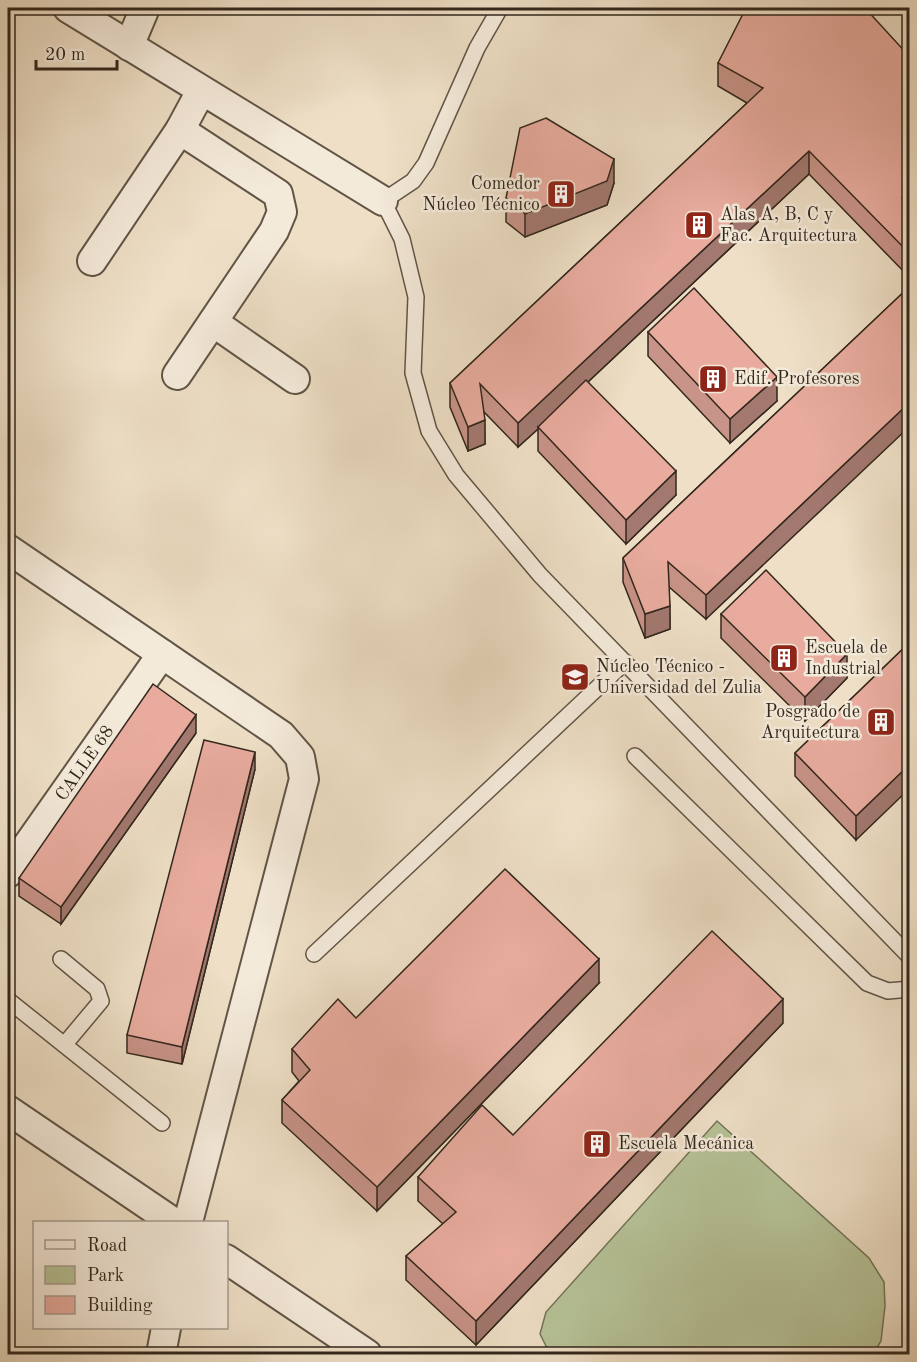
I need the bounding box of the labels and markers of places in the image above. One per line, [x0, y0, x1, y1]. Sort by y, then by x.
place label: Comedor Núcleo Técnico [422, 175, 541, 214]
building icon: Comedor Núcleo Técnico [545, 178, 577, 210]
place label: Alas A, B, C y Fac. Arquitectura [720, 206, 857, 245]
building icon: Alas A, B, C y Fac. Arquitectura [683, 209, 715, 241]
building icon: Edif. Profesores [697, 363, 729, 395]
place label: Edif. Profesores [734, 370, 860, 388]
place label: Escuela de Industrial [805, 639, 887, 678]
building icon: Escuela de Industrial [768, 642, 800, 674]
place label: Núcleo Técnico - Universidad del Zulia [596, 658, 762, 697]
school or university icon: Núcleo Técnico - Universidad del Zulia [559, 661, 591, 693]
place label: Posgrado de Arquitectura [761, 703, 860, 742]
building icon: Posgrado de Arquitectura [865, 706, 897, 738]
building icon: Escuela Mecánica [581, 1128, 613, 1160]
place label: Escuela Mecánica [618, 1135, 754, 1153]

